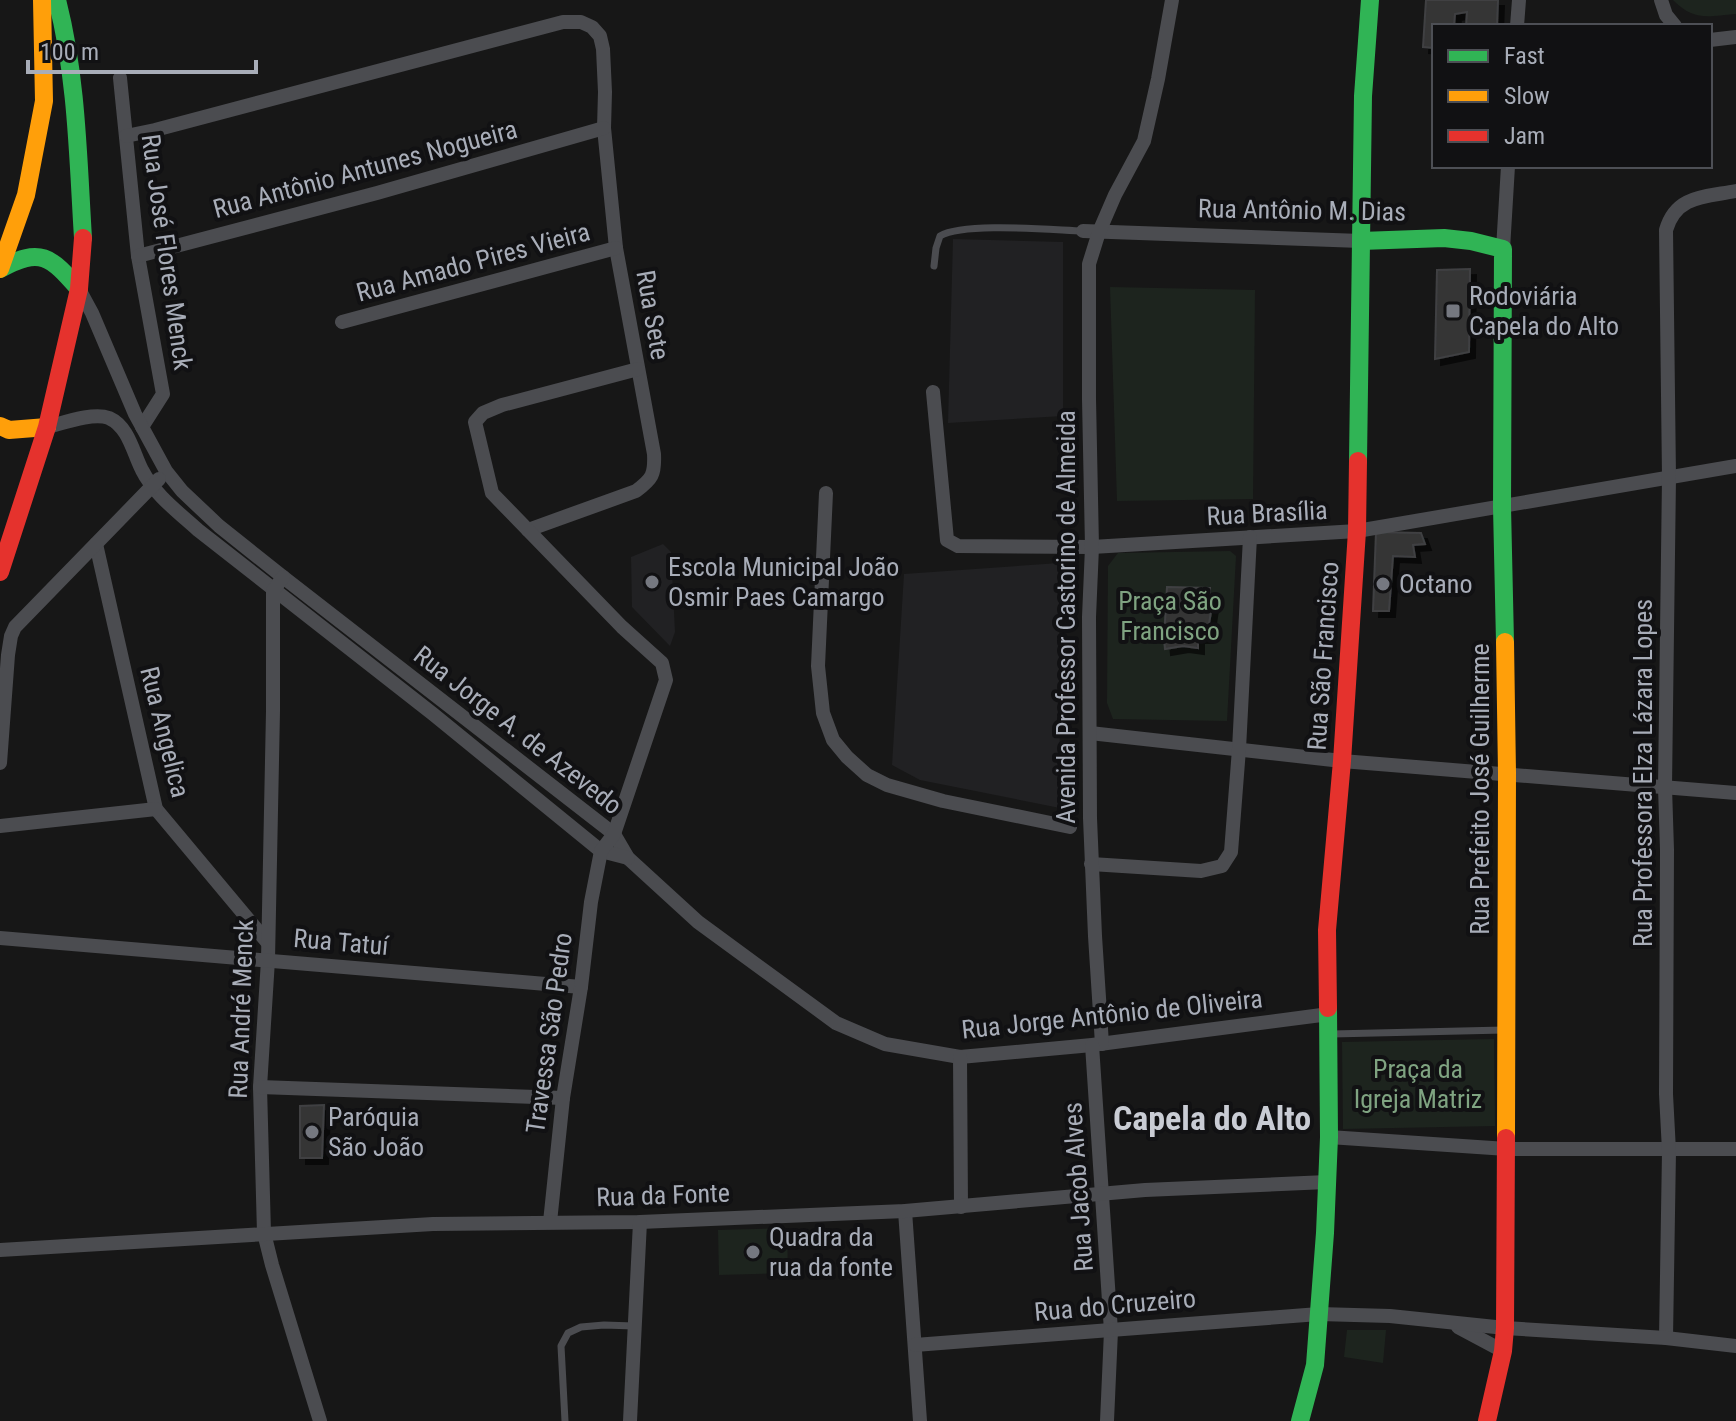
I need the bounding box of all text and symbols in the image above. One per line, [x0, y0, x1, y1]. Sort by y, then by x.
scale bar [28, 24, 256, 74]
legend [1432, 24, 1712, 168]
text: 100 m [40, 38, 99, 66]
text: Fast [1504, 42, 1545, 70]
text: Slow [1504, 82, 1550, 110]
street label: Rua Antônio Antunes Nogueira [210, 114, 520, 224]
text: Jam [1504, 122, 1545, 150]
street label: Rua José Flores Menck [136, 132, 198, 372]
street label: Rua Antônio M. Dias [1198, 193, 1406, 227]
street label: Rua Amado Pires Vieira [353, 216, 593, 308]
street label: Rua Sete [630, 268, 676, 362]
place label: Rodoviária Capela do Alto [1469, 281, 1619, 341]
marker: Rodoviária Capela do Alto [1444, 302, 1462, 320]
street label: Avenida Professor Castorino de Almeida [1051, 410, 1081, 824]
street label: Rua Brasília [1206, 495, 1328, 531]
place label: Escola Municipal João Osmir Paes Camargo [668, 552, 899, 612]
street label: Rua São Francisco [1301, 561, 1345, 751]
place label: Octano [1399, 569, 1472, 599]
marker: Escola Municipal João Osmir Paes Camargo [643, 573, 661, 591]
marker: Octano [1374, 575, 1392, 593]
park label: Praça São Francisco [1118, 586, 1222, 646]
street label: Rua Professora Elza Lázara Lopes [1628, 599, 1658, 947]
street label: Rua Jorge A. de Azevedo [408, 640, 628, 820]
street label: Rua Prefeito José Guilherme [1465, 643, 1495, 935]
street label: Rua Angelica [134, 663, 196, 801]
street label: Rua André Menck [223, 919, 259, 1099]
street label: Rua Tatuí [292, 923, 392, 961]
street label: Travessa São Pedro [520, 931, 578, 1135]
street label: Rua Jorge Antônio de Oliveira [960, 983, 1264, 1045]
park label: Praça da Igreja Matriz [1354, 1054, 1482, 1114]
district label: Capela do Alto [1113, 1098, 1311, 1138]
street label: Rua Jacob Alves [1057, 1101, 1099, 1273]
place label: Paróquia São João [328, 1102, 424, 1162]
marker: Paróquia São João [303, 1123, 321, 1141]
street label: Rua da Fonte [596, 1178, 730, 1212]
place label: Quadra da rua da fonte [769, 1222, 893, 1282]
marker: Quadra da rua da fonte [744, 1243, 762, 1261]
street label: Rua do Cruzeiro [1033, 1283, 1197, 1327]

